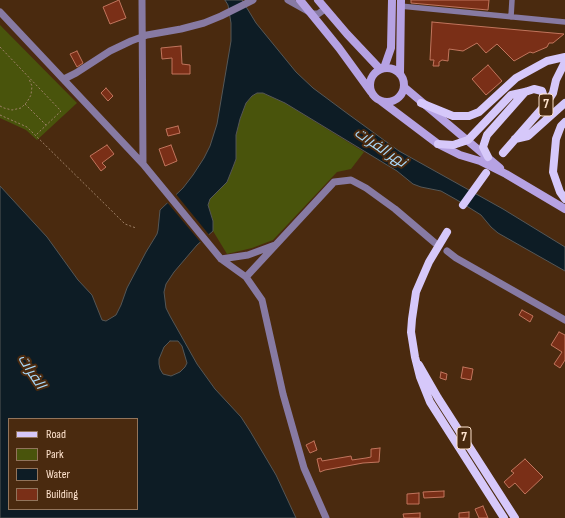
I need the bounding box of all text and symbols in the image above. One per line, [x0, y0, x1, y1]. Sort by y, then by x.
road number: 7 [539, 94, 553, 116]
water label: نهر الفرات [351, 124, 409, 172]
water label: الفرات [13, 351, 49, 393]
legend [8, 418, 138, 510]
text: Road [46, 427, 66, 442]
road number: 7 [457, 427, 471, 449]
text: Park [46, 447, 64, 462]
text: Water [46, 467, 70, 482]
text: Building [46, 487, 78, 502]

